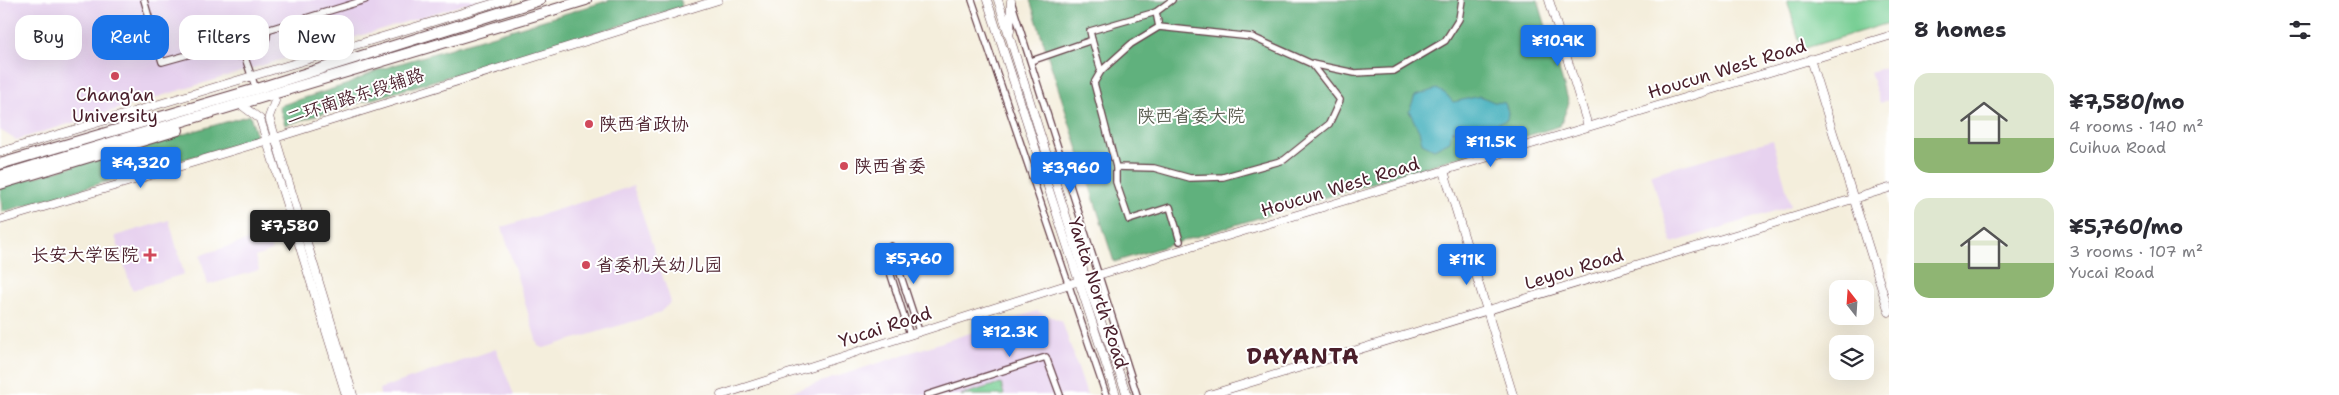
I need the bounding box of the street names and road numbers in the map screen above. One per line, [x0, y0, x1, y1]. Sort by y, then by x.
street label: Houcun West Road [1645, 33, 1809, 105]
street label: 二环南路东段辅路 [283, 62, 427, 130]
street label: Houcun West Road [1258, 151, 1422, 223]
street label: Yanta North Road [1062, 214, 1134, 372]
street label: Leyou Road [1522, 243, 1626, 295]
street label: Yucai Road [836, 301, 934, 353]

